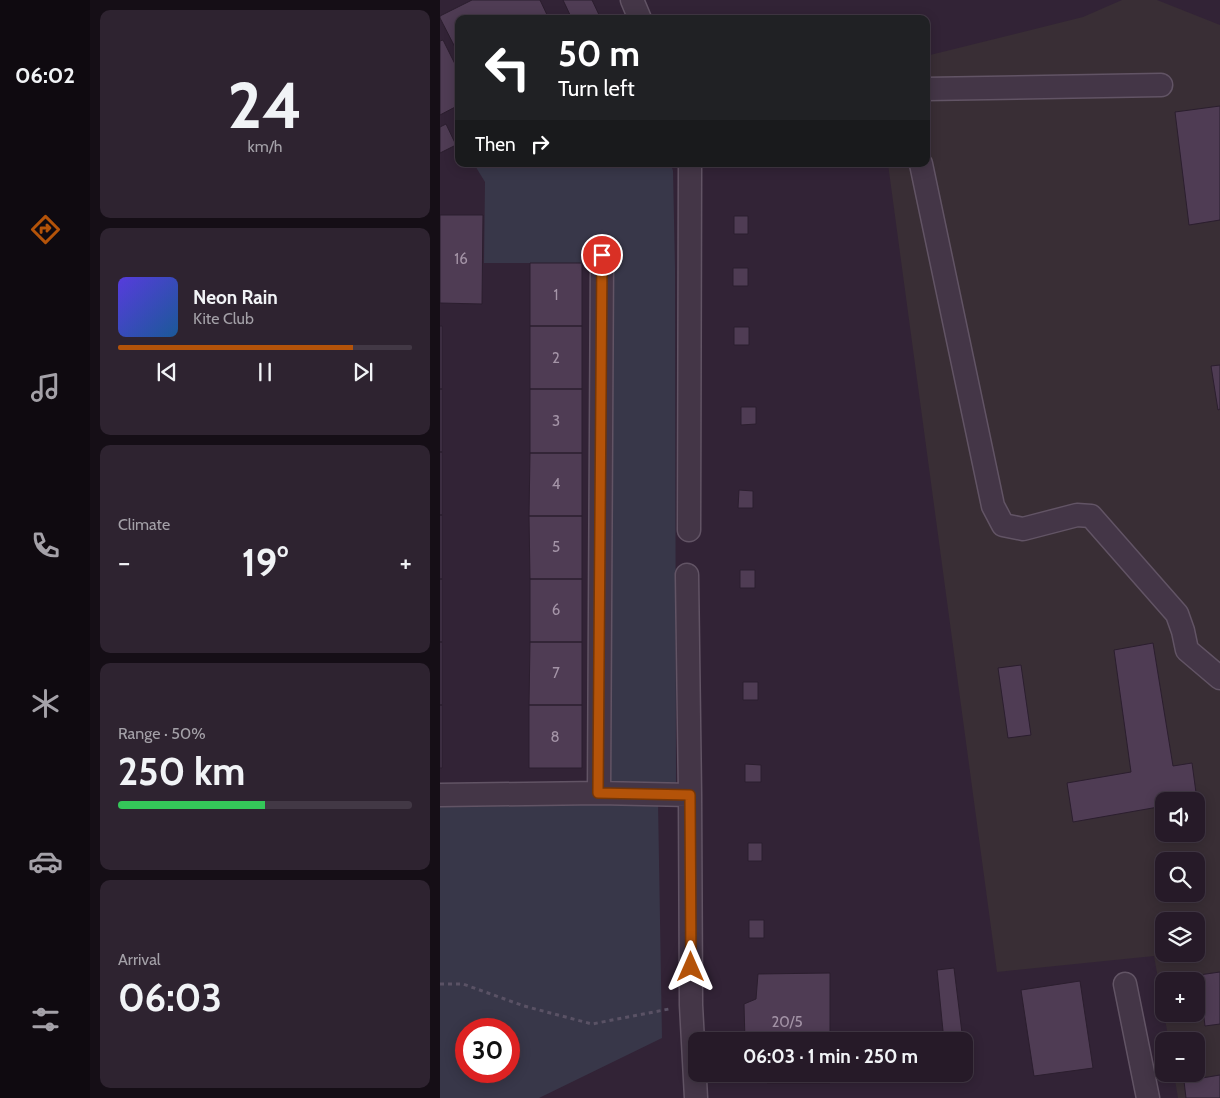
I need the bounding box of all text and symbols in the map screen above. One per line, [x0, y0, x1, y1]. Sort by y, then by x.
text: 50 m [558, 32, 640, 75]
icon: left [475, 35, 540, 100]
text: 06:02 [15, 62, 75, 89]
text: 24 [228, 65, 302, 144]
text: Turn left [558, 75, 635, 102]
icon: right [526, 130, 554, 158]
text: Then [475, 133, 516, 156]
text: km/h [247, 137, 283, 156]
icon: directions [28, 212, 63, 247]
pin [581, 234, 623, 276]
icon: arrive [588, 241, 616, 269]
house number: 16 [454, 250, 468, 268]
text: Neon Rain [193, 286, 278, 309]
house number: 1 [554, 286, 558, 304]
text: Kite Club [193, 309, 254, 328]
house number: 2 [552, 349, 560, 367]
icon: previous [153, 358, 181, 386]
icon: pause [251, 358, 279, 386]
icon: next [349, 358, 377, 386]
icon: music [28, 370, 63, 405]
house number: 3 [552, 412, 560, 430]
house number: 4 [552, 475, 561, 493]
text: Climate [118, 515, 170, 534]
icon: phone [28, 528, 63, 563]
house number: 5 [552, 538, 560, 556]
text: 19° [242, 539, 288, 586]
text: − [118, 545, 130, 579]
text: + [400, 545, 412, 579]
house number: 6 [552, 601, 560, 619]
house number: 7 [552, 664, 560, 682]
icon: climate [28, 686, 63, 721]
text: Range · 50% [118, 724, 206, 743]
house number: 8 [550, 728, 560, 746]
text: 250 km [118, 748, 245, 795]
map controls [1155, 792, 1205, 1082]
button: sound [1155, 792, 1205, 842]
icon: car [28, 844, 63, 879]
button: search [1155, 852, 1205, 902]
button: layers [1155, 912, 1205, 962]
position arrow [664, 940, 716, 992]
text: Arrival [118, 950, 161, 969]
button: + [1155, 972, 1205, 1022]
text: 06:03 [118, 974, 222, 1021]
icon: filters [28, 1002, 63, 1037]
house number: 20/5 [771, 1013, 803, 1031]
speed limit sign: 30 [455, 1018, 520, 1083]
button: − [1155, 1032, 1205, 1082]
text: 06:03 · 1 min · 250 m [743, 1045, 918, 1068]

